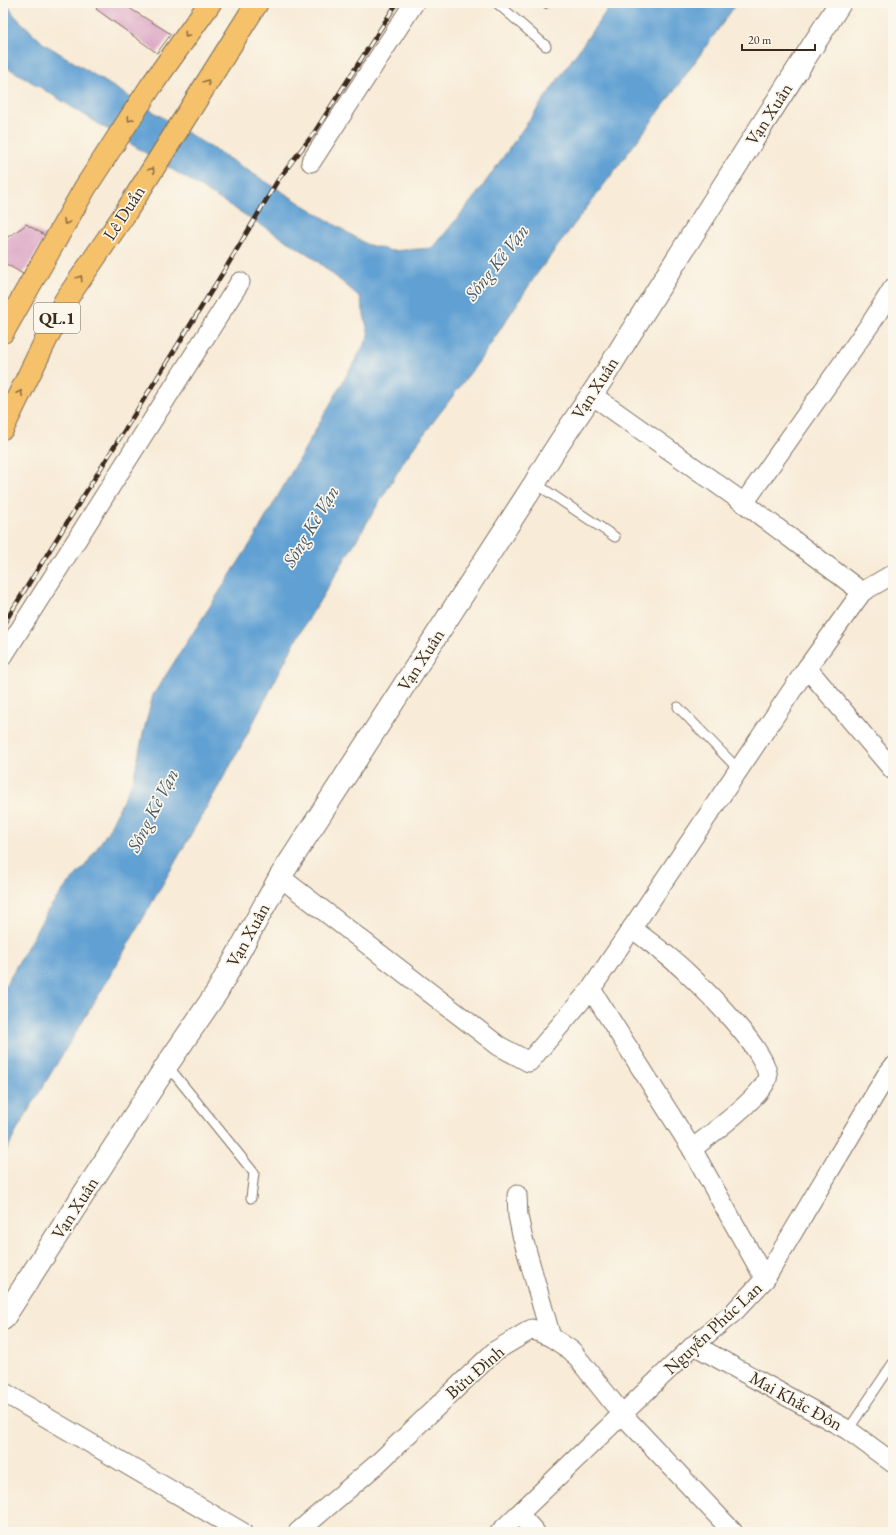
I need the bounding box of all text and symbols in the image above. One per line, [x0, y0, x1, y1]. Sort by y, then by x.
scale bar [742, 26, 815, 52]
one-way arrow [184, 31, 192, 38]
text: 20 m [748, 32, 772, 48]
street label: Vạn Xuân [740, 78, 797, 149]
one-way arrow [202, 79, 209, 86]
one-way arrow [127, 115, 135, 122]
one-way arrow [147, 167, 154, 174]
street label: Lê Duẩn [97, 181, 150, 245]
one-way arrow [63, 218, 70, 225]
water label: Sông Kẻ Vạn [458, 219, 534, 307]
one-way arrow [75, 275, 83, 282]
road number: QL.1 [34, 303, 80, 333]
street label: Vạn Xuân [566, 352, 623, 423]
one-way arrow [15, 390, 23, 398]
water label: Sông Kẻ Vạn [276, 481, 344, 572]
street label: Vạn Xuân [392, 624, 449, 695]
water label: Sông Kẻ Vạn [120, 764, 184, 857]
street label: Vạn Xuân [221, 898, 275, 971]
street label: Vạn Xuân [46, 1172, 103, 1243]
street label: Nguyễn Phúc Lan [659, 1276, 767, 1379]
street label: Bửu Đình [441, 1340, 509, 1403]
street label: Mai Khắc Đôn [746, 1366, 847, 1436]

